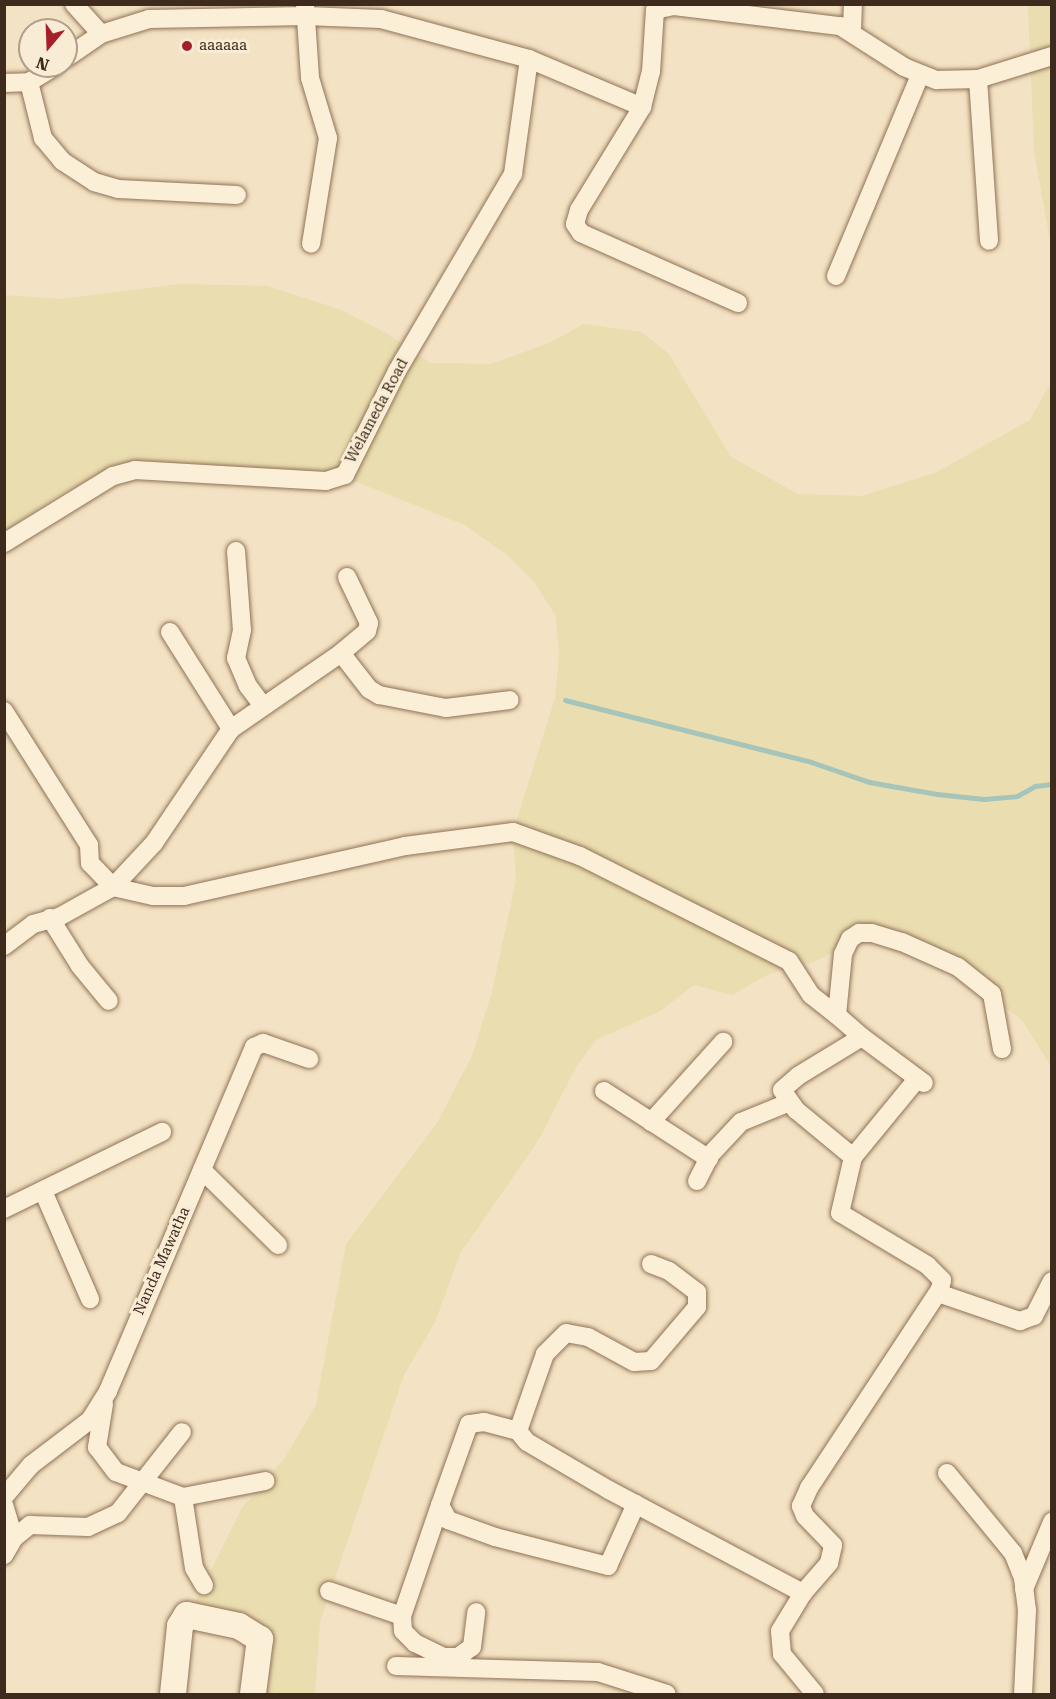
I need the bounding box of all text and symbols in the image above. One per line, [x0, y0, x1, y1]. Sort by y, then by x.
north arrow [18, 18, 78, 78]
place label: aaaaaa [199, 37, 247, 55]
marker: aaaaaa [180, 39, 194, 53]
text: N [34, 53, 52, 75]
street label: Welameda Road [342, 356, 412, 466]
street label: Nanda Mawatha [130, 1204, 194, 1318]

